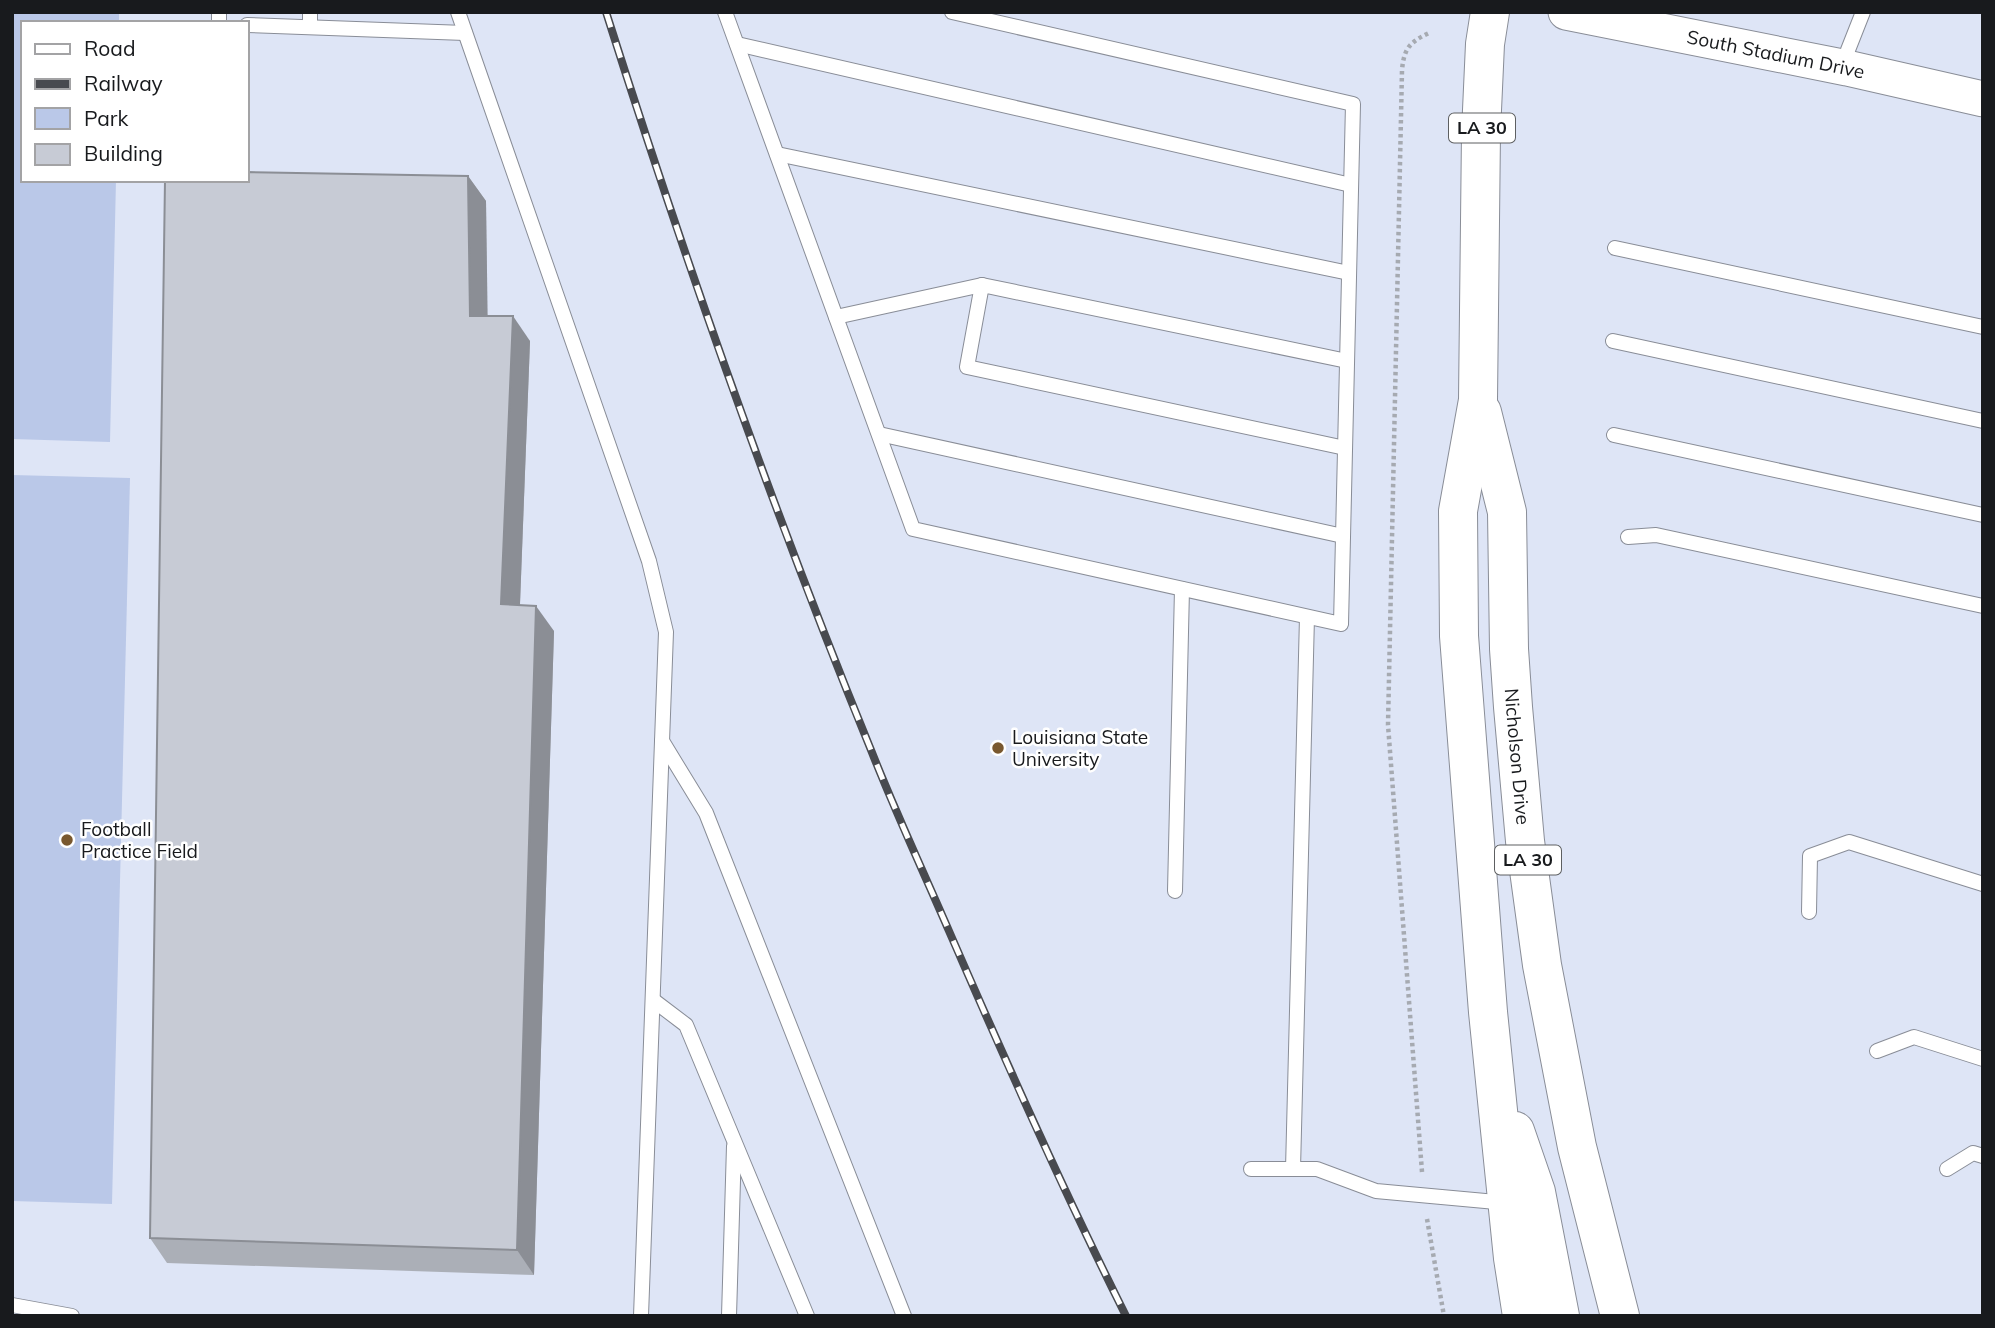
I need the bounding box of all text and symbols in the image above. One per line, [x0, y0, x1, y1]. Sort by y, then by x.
legend [21, 21, 248, 182]
street label: South Stadium Drive [1685, 24, 1867, 84]
text: Road [84, 35, 135, 61]
text: Railway [84, 70, 163, 96]
text: Park [84, 105, 128, 131]
road number: LA 30 [1449, 113, 1515, 142]
text: Building [84, 140, 163, 166]
street label: Nicholson Drive [1500, 687, 1536, 826]
place label: Louisiana State University [1012, 725, 1148, 771]
marker: Louisiana State University [990, 740, 1006, 756]
place label: Football Practice Field [81, 817, 198, 863]
marker: Football Practice Field [59, 832, 75, 848]
road number: LA 30 [1495, 846, 1561, 874]

